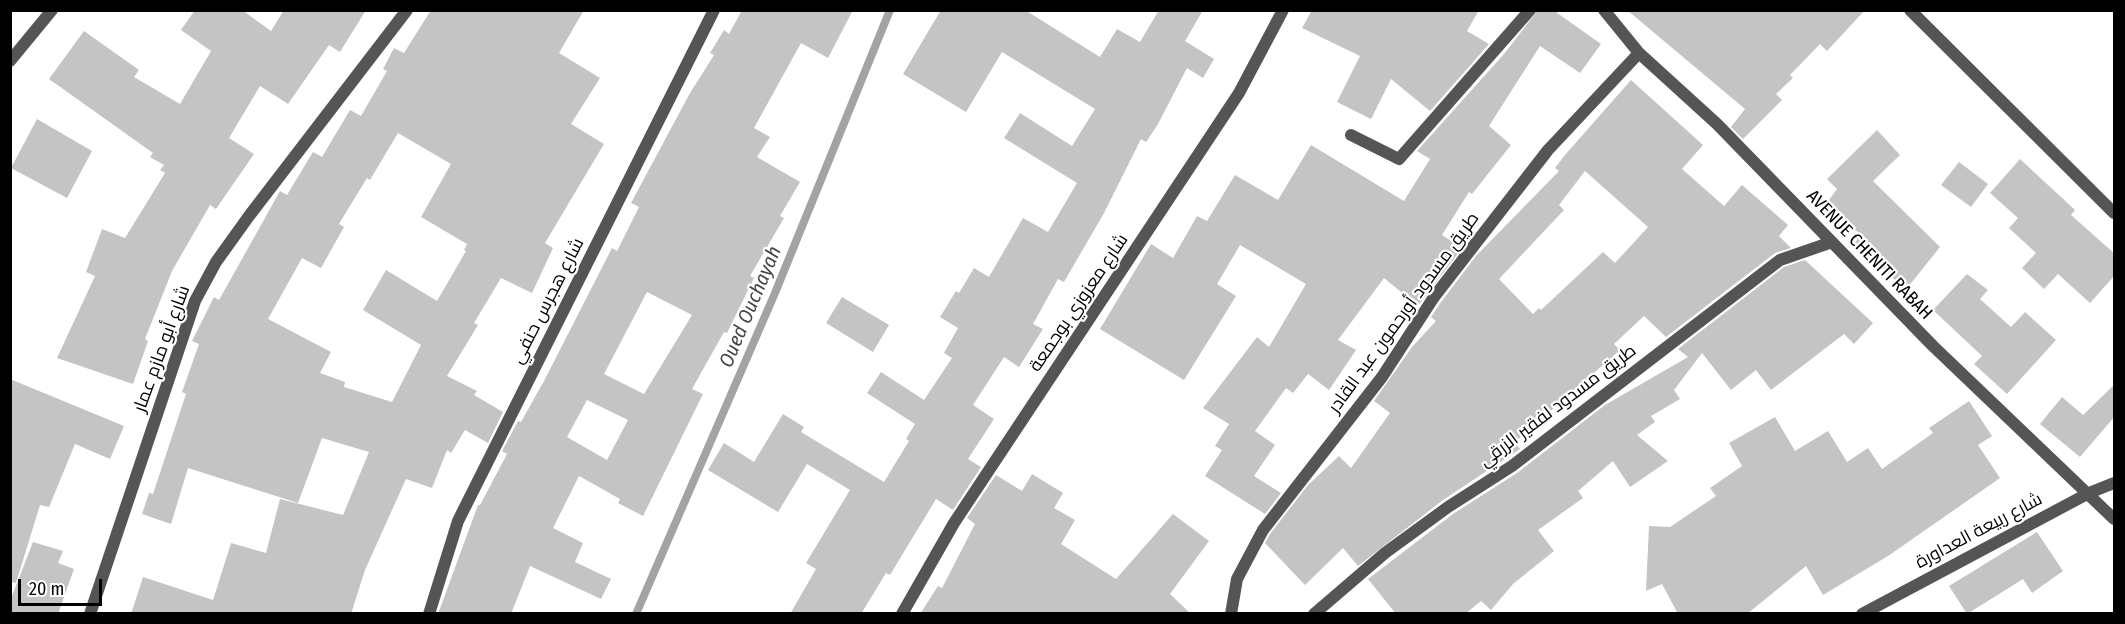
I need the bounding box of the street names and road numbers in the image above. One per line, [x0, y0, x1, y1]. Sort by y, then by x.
street label: AVENUE CHENITI RABAH [1802, 186, 1936, 324]
street label: طريق مسدود أورحمون عبد القادر [1324, 208, 1484, 418]
street label: شارع معزوزي بوجمعة [1025, 230, 1133, 376]
street label: شارع هجرس حنفي [507, 234, 589, 368]
street label: شارع أبو مازم عمار [129, 283, 195, 415]
street label: طريق مسدود لفقير الزرقي [1475, 340, 1641, 472]
street label: شارع ربيعة العداورة [1912, 488, 2046, 574]

